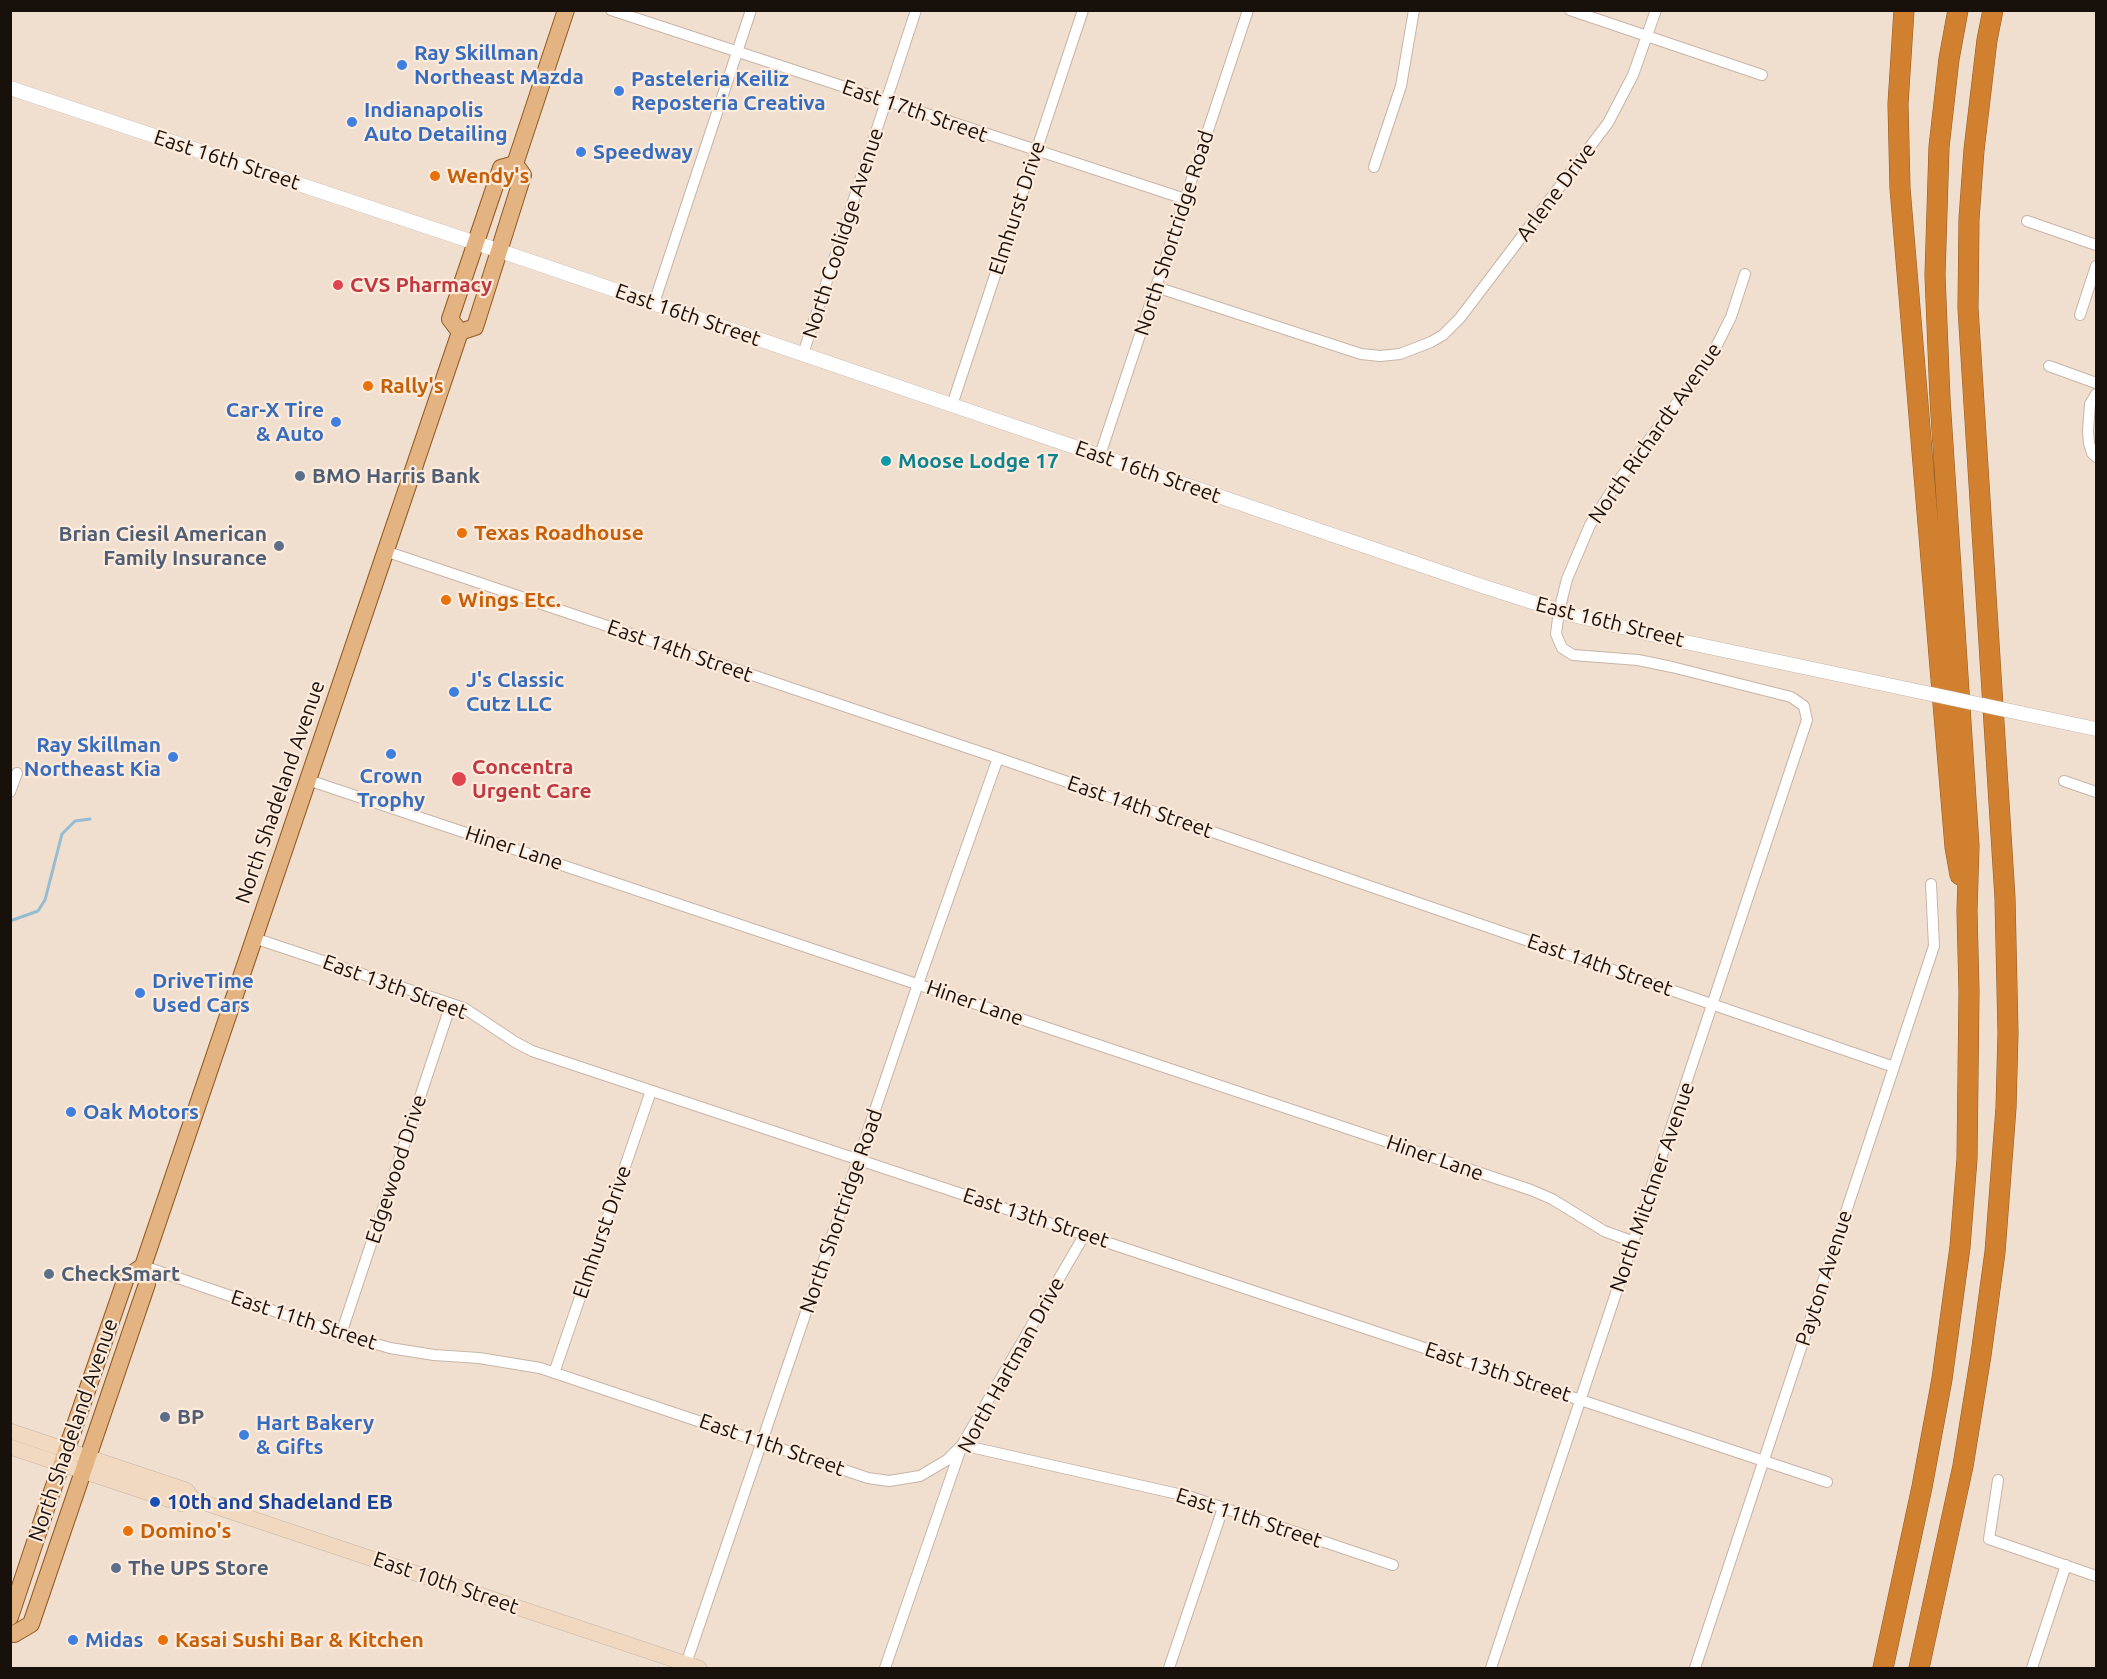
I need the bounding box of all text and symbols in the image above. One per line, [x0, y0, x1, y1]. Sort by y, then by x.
place label: Ray Skillman Northeast Mazda [414, 40, 584, 90]
marker: Ray Skillman Northeast Mazda [395, 58, 409, 72]
place label: Pasteleria Keiliz Reposteria Creativa [631, 66, 826, 116]
street label: East 17th Street [839, 74, 991, 148]
marker: Pasteleria Keiliz Reposteria Creativa [612, 84, 626, 98]
place label: Indianapolis Auto Detailing [364, 97, 508, 147]
marker: Indianapolis Auto Detailing [345, 115, 359, 129]
street label: East 16th Street [151, 125, 303, 195]
street label: North Coolidge Avenue [797, 125, 889, 341]
street label: North Shortridge Road [1129, 127, 1219, 339]
street label: Elmhurst Drive [984, 138, 1050, 278]
street label: Arlene Drive [1511, 138, 1601, 246]
place label: Speedway [593, 139, 693, 165]
marker: Speedway [574, 145, 588, 159]
place label: Wendy's [447, 163, 529, 189]
marker: Wendy's [428, 169, 442, 183]
place label: CVS Pharmacy [350, 272, 492, 298]
marker: CVS Pharmacy [331, 278, 345, 292]
street label: East 16th Street [612, 278, 764, 352]
street label: North Richardt Avenue [1583, 338, 1727, 528]
place label: Rally's [380, 373, 444, 399]
marker: Rally's [361, 379, 375, 393]
place label: Car-X Tire & Auto [226, 397, 324, 447]
marker: Car-X Tire & Auto [329, 415, 343, 429]
street label: East 16th Street [1072, 435, 1224, 509]
place label: Moose Lodge 17 [898, 448, 1059, 474]
marker: Moose Lodge 17 [879, 454, 893, 468]
place label: BMO Harris Bank [312, 463, 480, 489]
marker: BMO Harris Bank [293, 469, 307, 483]
place label: Texas Roadhouse [474, 520, 644, 546]
place label: Brian Ciesil American Family Insurance [58, 521, 267, 571]
marker: Texas Roadhouse [455, 526, 469, 540]
marker: Brian Ciesil American Family Insurance [272, 539, 286, 553]
place label: Wings Etc. [458, 587, 561, 613]
street label: East 16th Street [1533, 591, 1687, 653]
marker: Wings Etc. [439, 593, 453, 607]
street label: East 14th Street [604, 614, 756, 688]
place label: J's Classic Cutz LLC [466, 667, 564, 717]
street label: North Shadeland Avenue [230, 677, 330, 907]
marker: J's Classic Cutz LLC [447, 685, 461, 699]
place label: Ray Skillman Northeast Kia [24, 732, 161, 782]
marker: Crown Trophy [384, 747, 398, 761]
marker: Ray Skillman Northeast Kia [166, 750, 180, 764]
place label: Concentra Urgent Care [472, 754, 592, 804]
place label: Crown Trophy [357, 763, 425, 813]
marker: Concentra Urgent Care [450, 770, 468, 788]
street label: East 14th Street [1064, 770, 1216, 844]
street label: Hiner Lane [462, 820, 566, 876]
street label: East 14th Street [1524, 928, 1676, 1002]
street label: East 13th Street [319, 949, 471, 1025]
place label: DriveTime Used Cars [152, 968, 254, 1018]
street label: Hiner Lane [923, 975, 1027, 1031]
marker: DriveTime Used Cars [133, 986, 147, 1000]
street label: North Mitchner Avenue [1604, 1079, 1700, 1295]
street label: Edgewood Drive [360, 1091, 432, 1247]
place label: Oak Motors [83, 1099, 199, 1125]
marker: Oak Motors [64, 1105, 78, 1119]
street label: North Shortridge Road [794, 1106, 888, 1316]
street label: Hiner Lane [1383, 1130, 1487, 1186]
street label: Elmhurst Drive [567, 1162, 637, 1302]
street label: East 13th Street [960, 1183, 1112, 1253]
street label: Payton Avenue [1790, 1207, 1858, 1349]
place label: CheckSmart [61, 1261, 180, 1287]
marker: CheckSmart [42, 1267, 56, 1281]
street label: North Hartman Drive [952, 1273, 1070, 1457]
street label: East 11th Street [228, 1285, 380, 1355]
street label: North Shadeland Avenue [23, 1315, 123, 1545]
street label: East 13th Street [1422, 1337, 1574, 1407]
place label: BP [177, 1404, 204, 1430]
street label: East 11th Street [696, 1408, 848, 1482]
marker: BP [158, 1410, 172, 1424]
place label: Hart Bakery & Gifts [256, 1410, 374, 1460]
marker: Hart Bakery & Gifts [237, 1428, 251, 1442]
street label: East 11th Street [1173, 1483, 1325, 1553]
place label: 10th and Shadeland EB [167, 1489, 393, 1515]
marker: 10th and Shadeland EB [148, 1495, 162, 1509]
place label: Domino's [140, 1518, 232, 1544]
marker: Domino's [121, 1524, 135, 1538]
street label: East 10th Street [370, 1546, 522, 1620]
place label: The UPS Store [128, 1555, 269, 1581]
marker: The UPS Store [109, 1561, 123, 1575]
place label: Midas [85, 1627, 143, 1653]
place label: Kasai Sushi Bar & Kitchen [175, 1627, 424, 1653]
marker: Midas [66, 1633, 80, 1647]
marker: Kasai Sushi Bar & Kitchen [156, 1633, 170, 1647]

